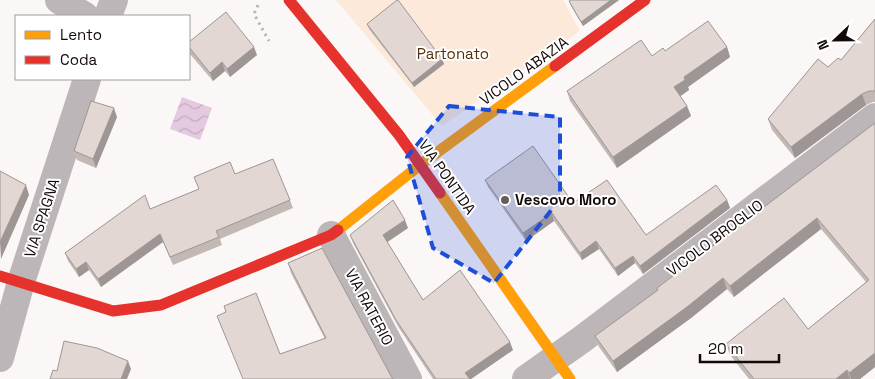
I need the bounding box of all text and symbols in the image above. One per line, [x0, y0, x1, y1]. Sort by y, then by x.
legend [15, 15, 190, 80]
north arrow [810, 15, 860, 65]
text: Lento [60, 25, 102, 44]
street label: VICOLO ABAZIA [476, 32, 572, 109]
text: N [813, 37, 833, 53]
park label: Partonato [417, 44, 489, 63]
text: Coda [60, 50, 98, 69]
street label: VIA PONTIDA [415, 136, 480, 218]
street label: VIA SPAGNA [20, 175, 63, 260]
place label: Vescovo Moro [515, 190, 616, 209]
marker: Vescovo Moro [499, 194, 511, 206]
street label: VICOLO BROGLIO [663, 195, 767, 280]
street label: VIA RATERIO [341, 265, 398, 348]
scale bar [700, 332, 779, 364]
text: 20 m [708, 339, 743, 358]

